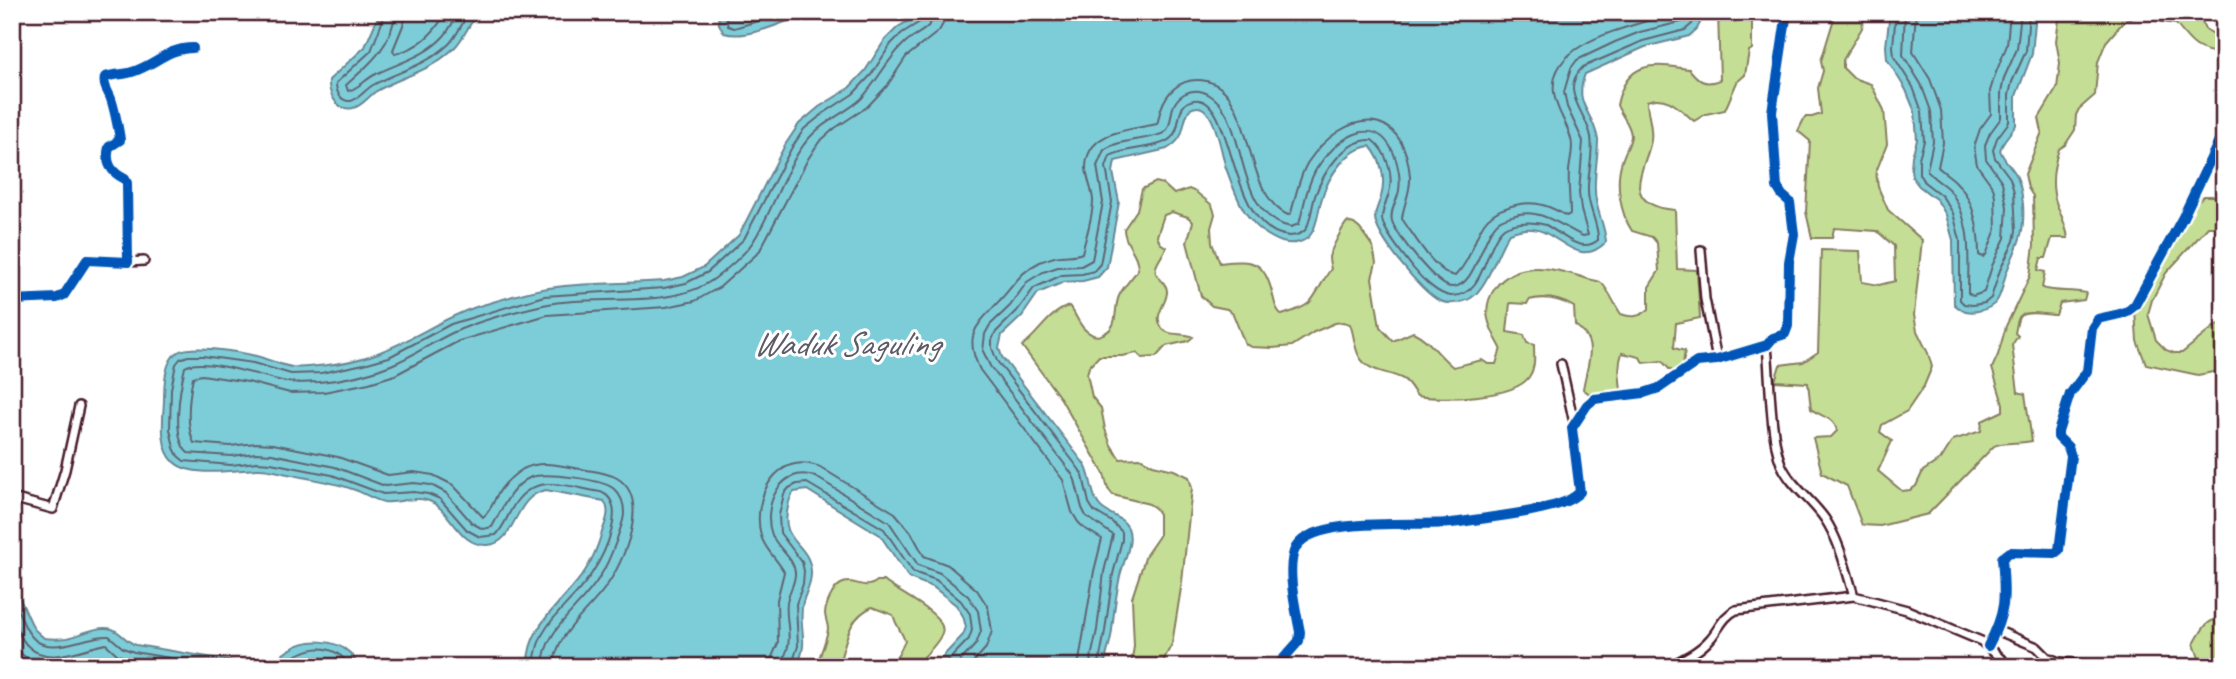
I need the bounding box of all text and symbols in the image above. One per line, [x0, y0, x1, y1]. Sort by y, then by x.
water label: Waduk Saguling [753, 321, 944, 366]

